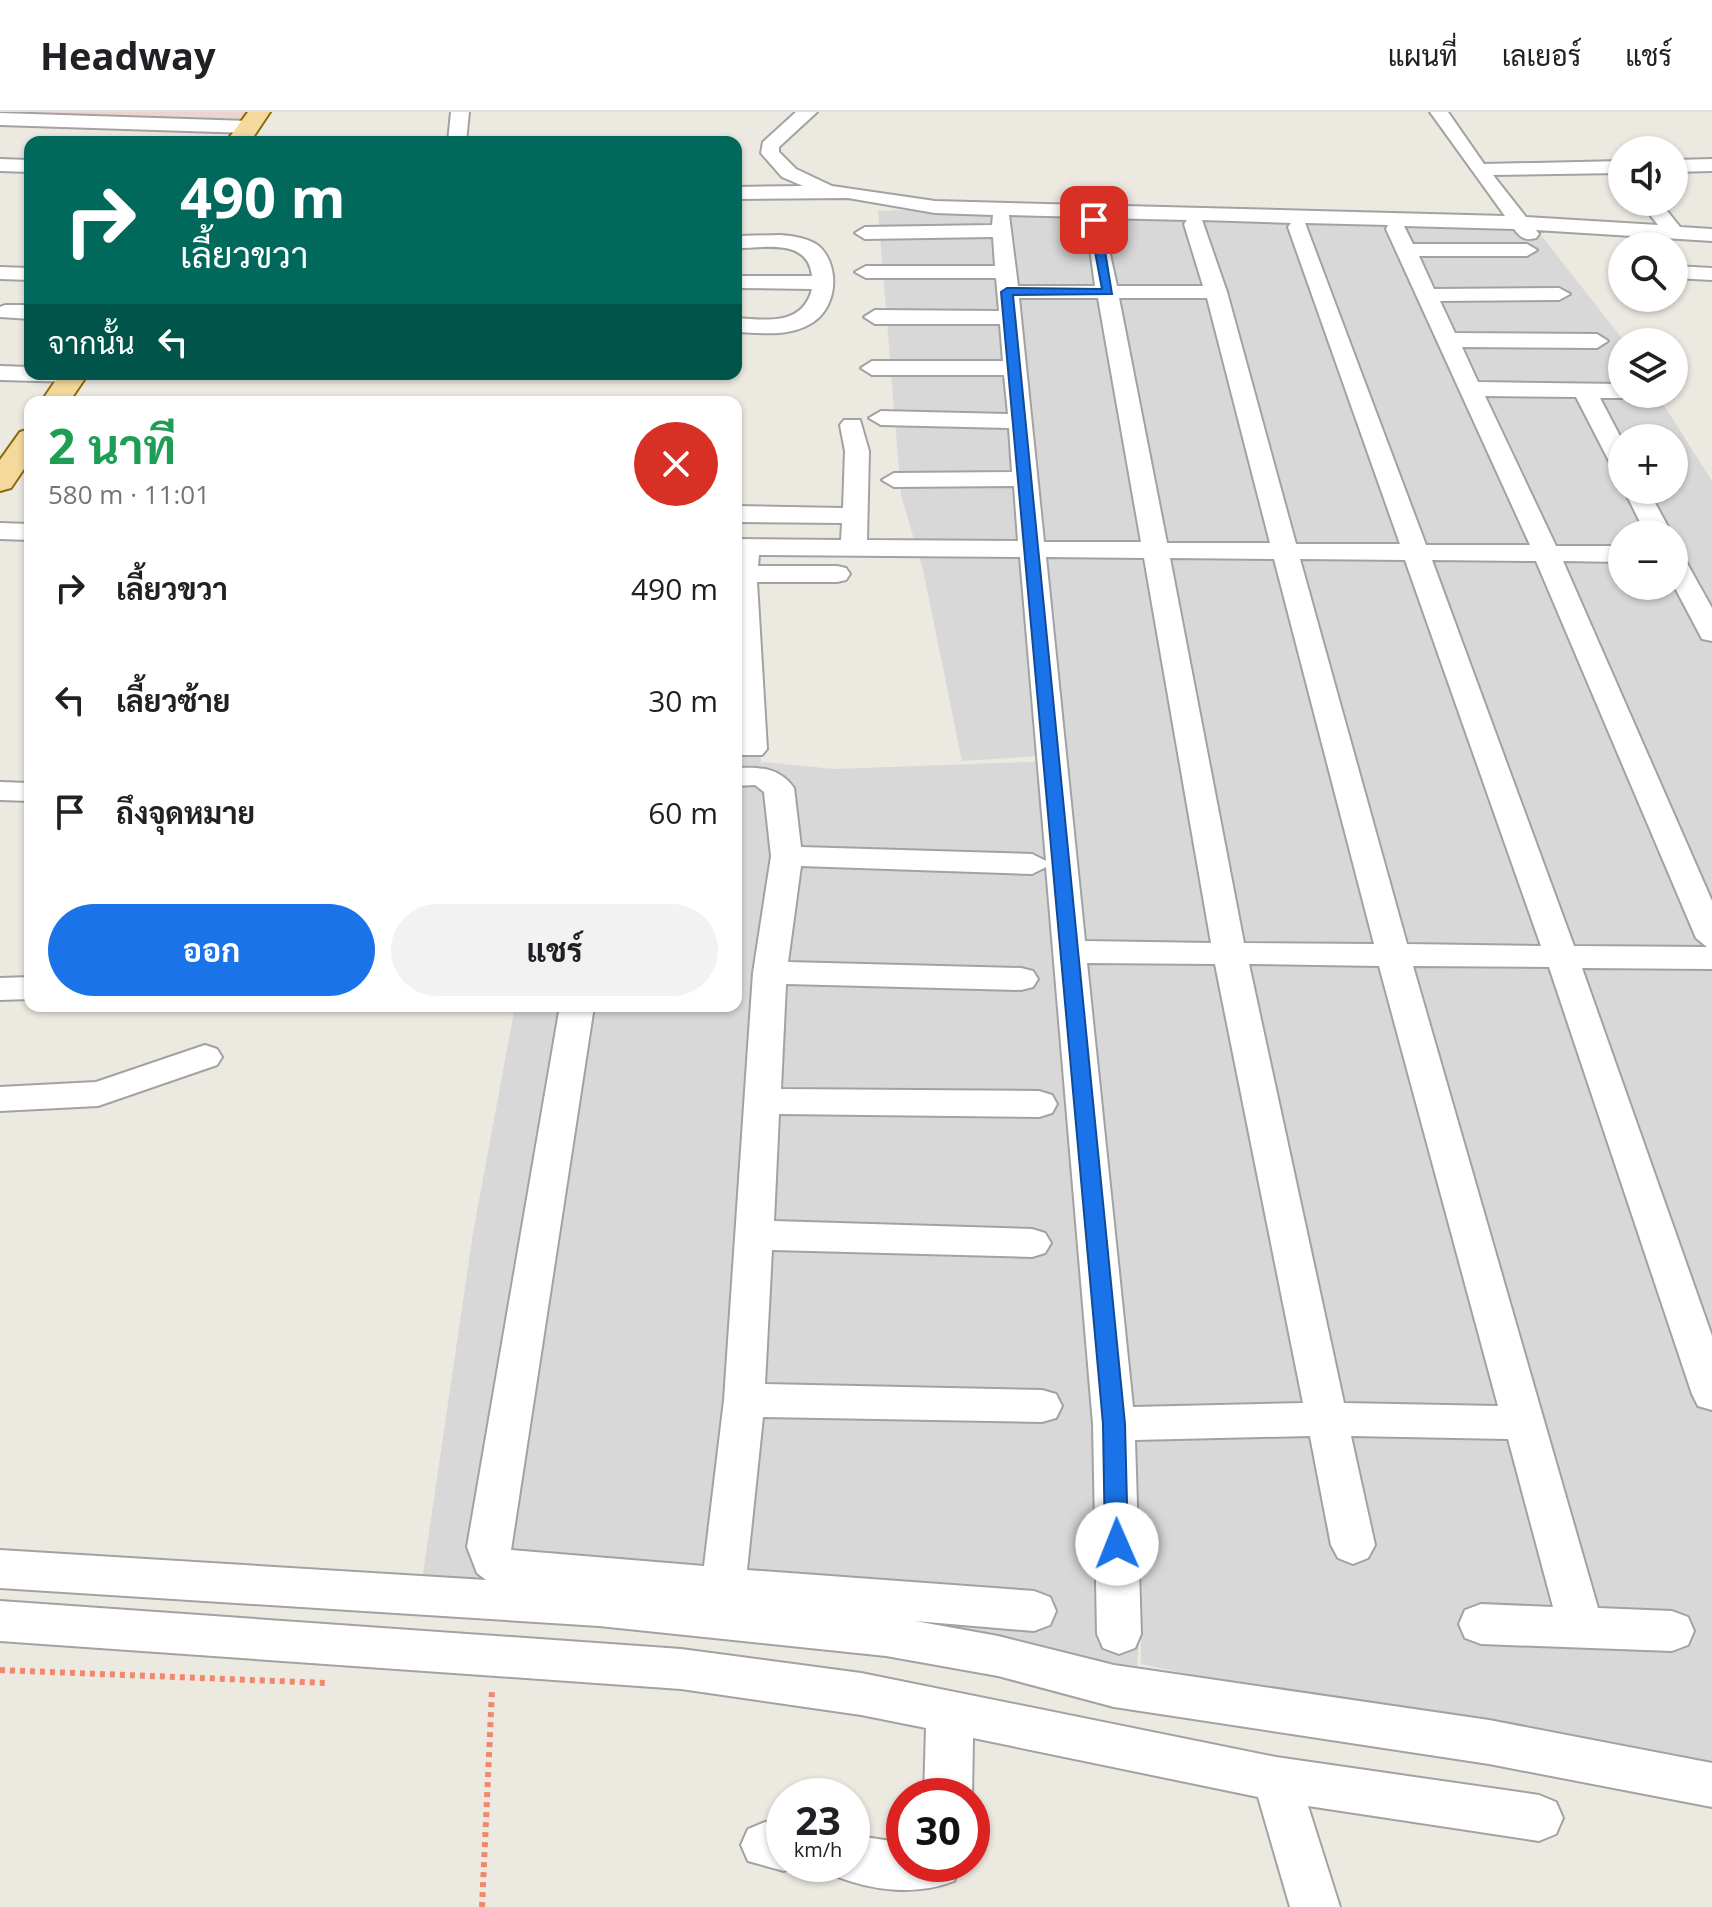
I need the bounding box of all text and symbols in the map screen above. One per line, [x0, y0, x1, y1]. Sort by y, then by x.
text: Headway [40, 29, 216, 81]
text: แผนที่ [1388, 36, 1458, 74]
text: เลเยอร์ [1502, 36, 1581, 74]
text: แชร์ [1625, 36, 1672, 74]
map controls [1608, 136, 1688, 600]
button: sound [1608, 136, 1688, 216]
text: 490 m [180, 158, 346, 234]
icon: right [48, 168, 152, 272]
pin [1060, 186, 1128, 254]
icon: arrive [1072, 198, 1116, 242]
text: เลี้ยวขวา [180, 230, 308, 279]
button: search [1608, 232, 1688, 312]
icon: left [151, 320, 195, 364]
text: จากนั้น [48, 322, 135, 363]
button: layers [1608, 328, 1688, 408]
text: 2 นาที [48, 413, 176, 478]
button: close [634, 422, 718, 506]
button: + [1608, 424, 1688, 504]
text: 580 m · 11:01 [48, 476, 210, 512]
button: − [1608, 520, 1688, 600]
icon: right [48, 566, 92, 610]
text: เลี้ยวขวา [116, 568, 228, 609]
text: 490 m [631, 568, 718, 609]
icon: left [48, 678, 92, 722]
text: เลี้ยวซ้าย [116, 680, 230, 721]
text: 30 m [648, 680, 718, 721]
icon: arrive [48, 790, 92, 834]
text: ถึงจุดหมาย [116, 792, 255, 833]
text: 60 m [648, 792, 718, 833]
button: ออก [48, 904, 375, 996]
button: แชร์ [391, 904, 718, 996]
position arrow [1075, 1502, 1159, 1586]
speed limit sign: 30 [886, 1778, 990, 1882]
text: 23 [795, 1792, 841, 1847]
text: km/h [794, 1836, 842, 1863]

